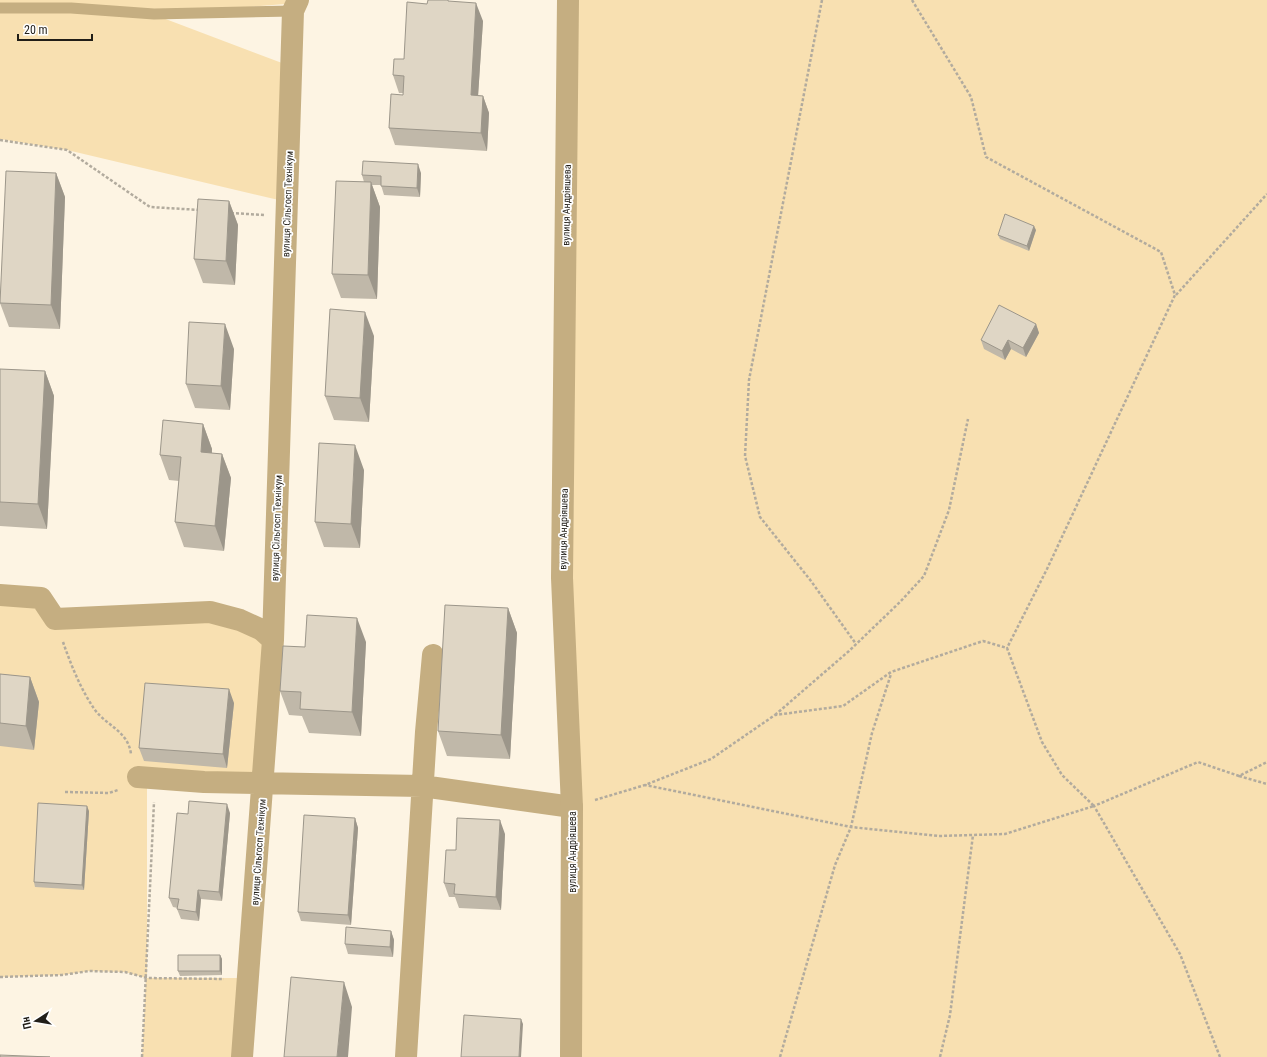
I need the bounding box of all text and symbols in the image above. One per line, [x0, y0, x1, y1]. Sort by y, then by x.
scale bar [18, 16, 92, 42]
text: 20 m [24, 23, 48, 37]
street label: вулиця Сільгосп Технікум [280, 151, 295, 257]
street label: вулиця Андріяшева [560, 164, 573, 246]
street label: вулиця Сільгосп Технікум [269, 475, 284, 581]
street label: вулиця Андріяшева [557, 488, 570, 570]
street label: вулиця Сільгосп Технікум [249, 799, 268, 906]
street label: вулиця Андріяшева [567, 811, 578, 893]
north arrow [16, 1001, 56, 1041]
text: Пн [19, 1016, 34, 1030]

